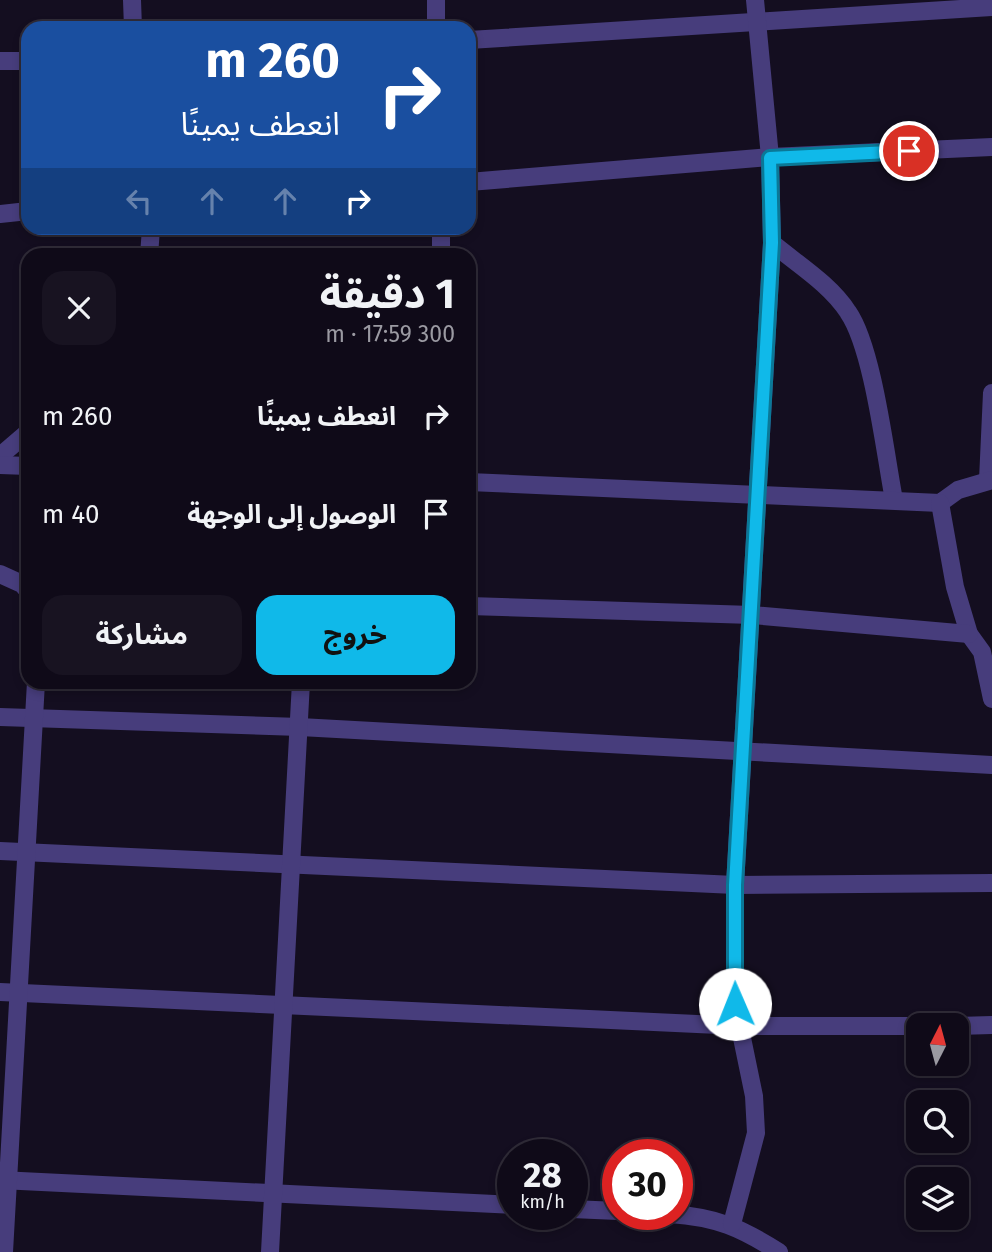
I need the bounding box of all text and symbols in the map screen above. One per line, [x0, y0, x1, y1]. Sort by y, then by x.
text: 260 m [205, 31, 340, 90]
icon: right [364, 49, 455, 140]
text: انعطف يمينًا [180, 105, 340, 143]
pin [879, 121, 939, 181]
icon: arrive [890, 132, 928, 170]
icon: left [120, 182, 158, 220]
icon: ahead [193, 182, 231, 220]
icon: ahead [266, 182, 304, 220]
icon: right [339, 182, 377, 220]
text: 1 دقيقة [320, 269, 455, 319]
button: close [42, 271, 116, 345]
text: 300 m · 17:59 [325, 320, 455, 348]
icon: right [417, 397, 455, 435]
text: 260 m [42, 401, 112, 432]
text: انعطف يمينًا [257, 401, 396, 432]
icon: arrive [417, 495, 455, 533]
text: 40 m [42, 499, 100, 530]
text: الوصول إلى الوجهة [187, 499, 396, 530]
button: مشاركة [42, 595, 242, 675]
button: خروج [256, 595, 455, 675]
position arrow [698, 967, 772, 1041]
north arrow [906, 1013, 970, 1076]
map controls [906, 1013, 969, 1230]
button: search [906, 1090, 969, 1153]
speed limit sign: 30 [602, 1139, 693, 1230]
text: 28 [523, 1154, 562, 1196]
button: layers [906, 1167, 969, 1230]
text: km/h [520, 1191, 565, 1213]

